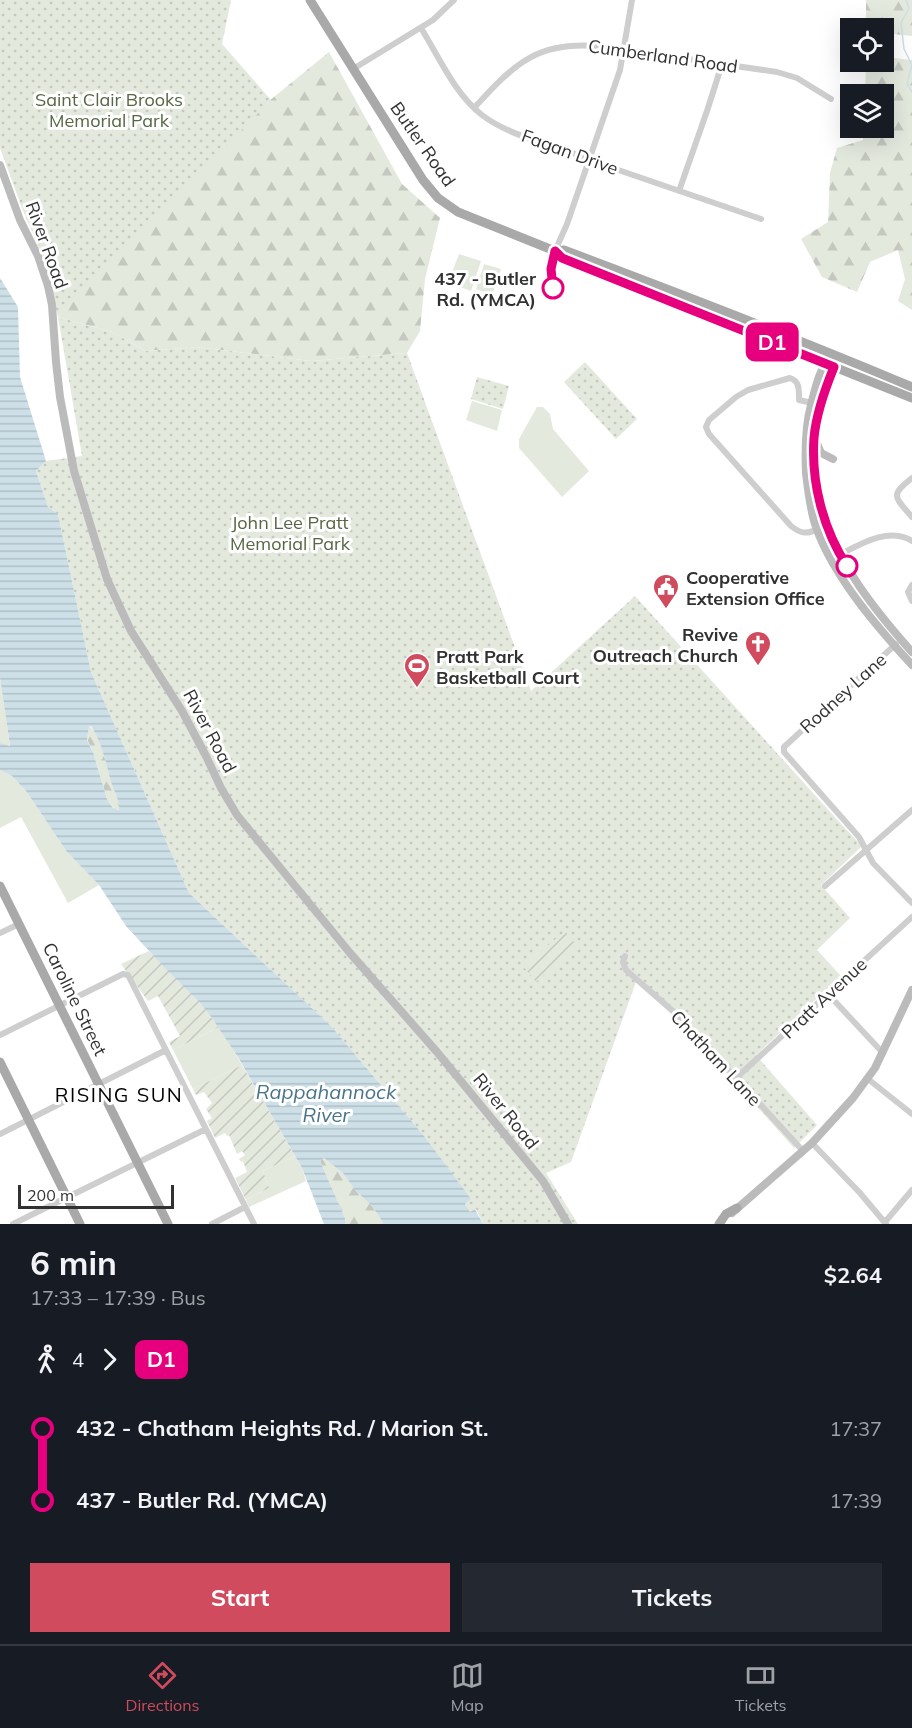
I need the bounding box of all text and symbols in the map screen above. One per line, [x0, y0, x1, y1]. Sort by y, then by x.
map controls [840, 18, 894, 138]
button: locate [840, 18, 894, 72]
street label: Cumberland Road [587, 34, 739, 78]
button: layers [840, 84, 894, 138]
park label: Saint Clair Brooks Memorial Park [35, 88, 183, 132]
street label: Butler Road [385, 97, 461, 191]
street label: Fagan Drive [519, 124, 621, 180]
street label: River Road [21, 198, 73, 292]
place label: 437 - Butler Rd. (YMCA) [434, 267, 537, 311]
marker: 437 - Butler Rd. (YMCA) [542, 277, 564, 299]
line badge: D1 [745, 322, 799, 362]
text: D1 [758, 329, 786, 355]
park label: John Lee Pratt Memorial Park [230, 511, 351, 555]
unlabelled marker [836, 555, 858, 577]
place label: Cooperative Extension Office [686, 566, 825, 610]
public building icon: Cooperative Extension Office [651, 572, 681, 610]
place label: Revive Outreach Church [593, 623, 738, 667]
church icon: Revive Outreach Church [743, 629, 773, 667]
place label: Pratt Park Basketball Court [436, 645, 579, 689]
street label: Rodney Lane [795, 648, 891, 738]
sports icon: Pratt Park Basketball Court [402, 651, 432, 689]
street label: River Road [178, 685, 242, 777]
street label: Caroline Street [38, 939, 112, 1059]
street label: Pratt Avenue [776, 953, 872, 1043]
street label: Chatham Lane [666, 1005, 766, 1111]
street label: River Road [468, 1068, 544, 1154]
water label: Rappahannock River [256, 1079, 397, 1127]
district label: RISING SUN [55, 1082, 183, 1107]
scale bar [18, 1182, 174, 1210]
text: 200 m [27, 1185, 74, 1205]
text: 6 min [30, 1242, 117, 1283]
text: $2.64 [824, 1261, 882, 1289]
text: 17:33 – 17:39 · Bus [30, 1285, 206, 1310]
icon: walk [30, 1343, 63, 1376]
icon: forward [93, 1343, 126, 1376]
text: D1 [147, 1346, 176, 1372]
text: 4 [72, 1347, 84, 1372]
text: 432 - Chatham Heights Rd. / Marion St. [76, 1414, 489, 1442]
text: 17:37 [829, 1416, 882, 1441]
text: 437 - Butler Rd. (YMCA) [76, 1486, 328, 1514]
text: 17:39 [829, 1488, 882, 1513]
button: Start [30, 1563, 450, 1632]
button: Tickets [462, 1563, 882, 1632]
tab: Directions [126, 1659, 200, 1715]
tab: Map [451, 1659, 484, 1715]
tab: Tickets [735, 1659, 786, 1715]

